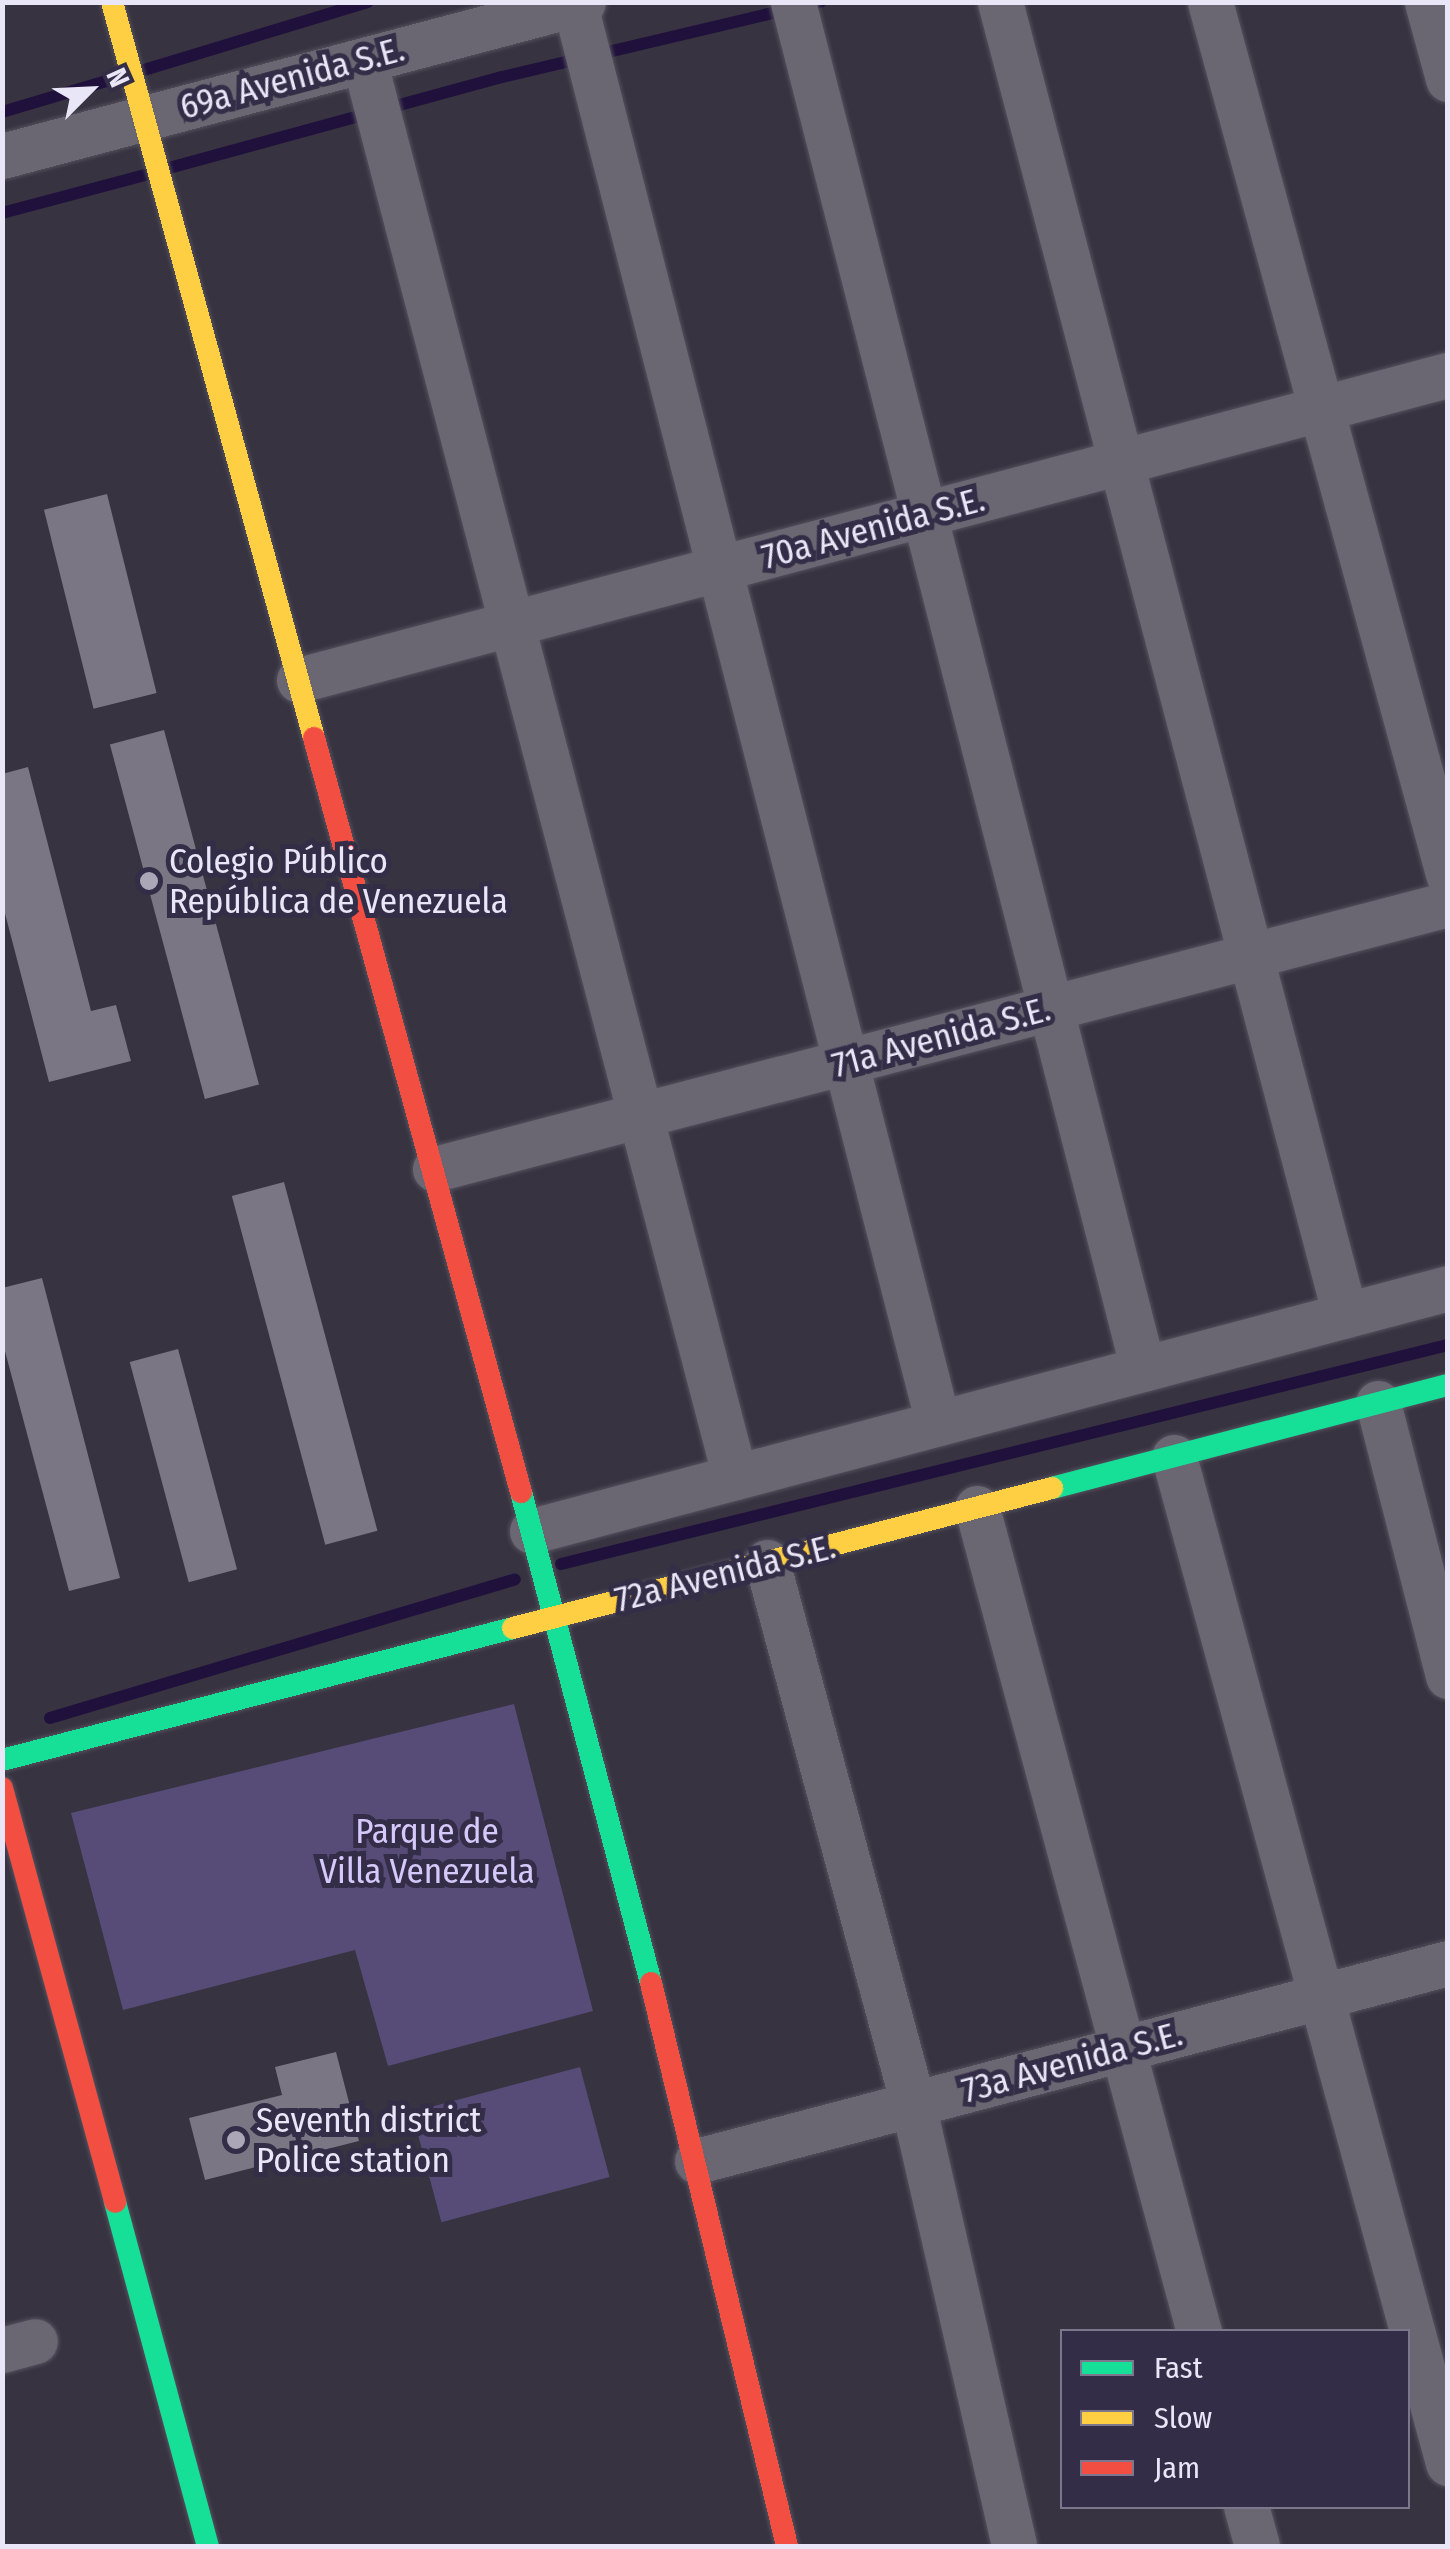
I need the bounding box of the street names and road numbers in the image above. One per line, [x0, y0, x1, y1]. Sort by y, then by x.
street label: 69a Avenida S.E. [175, 28, 409, 128]
street label: 70a Avenida S.E. [757, 478, 989, 578]
street label: 71a Avenida S.E. [827, 988, 1055, 1086]
street label: 72a Avenida S.E. [611, 1525, 839, 1621]
street label: 73a Avenida S.E. [957, 2012, 1187, 2112]

